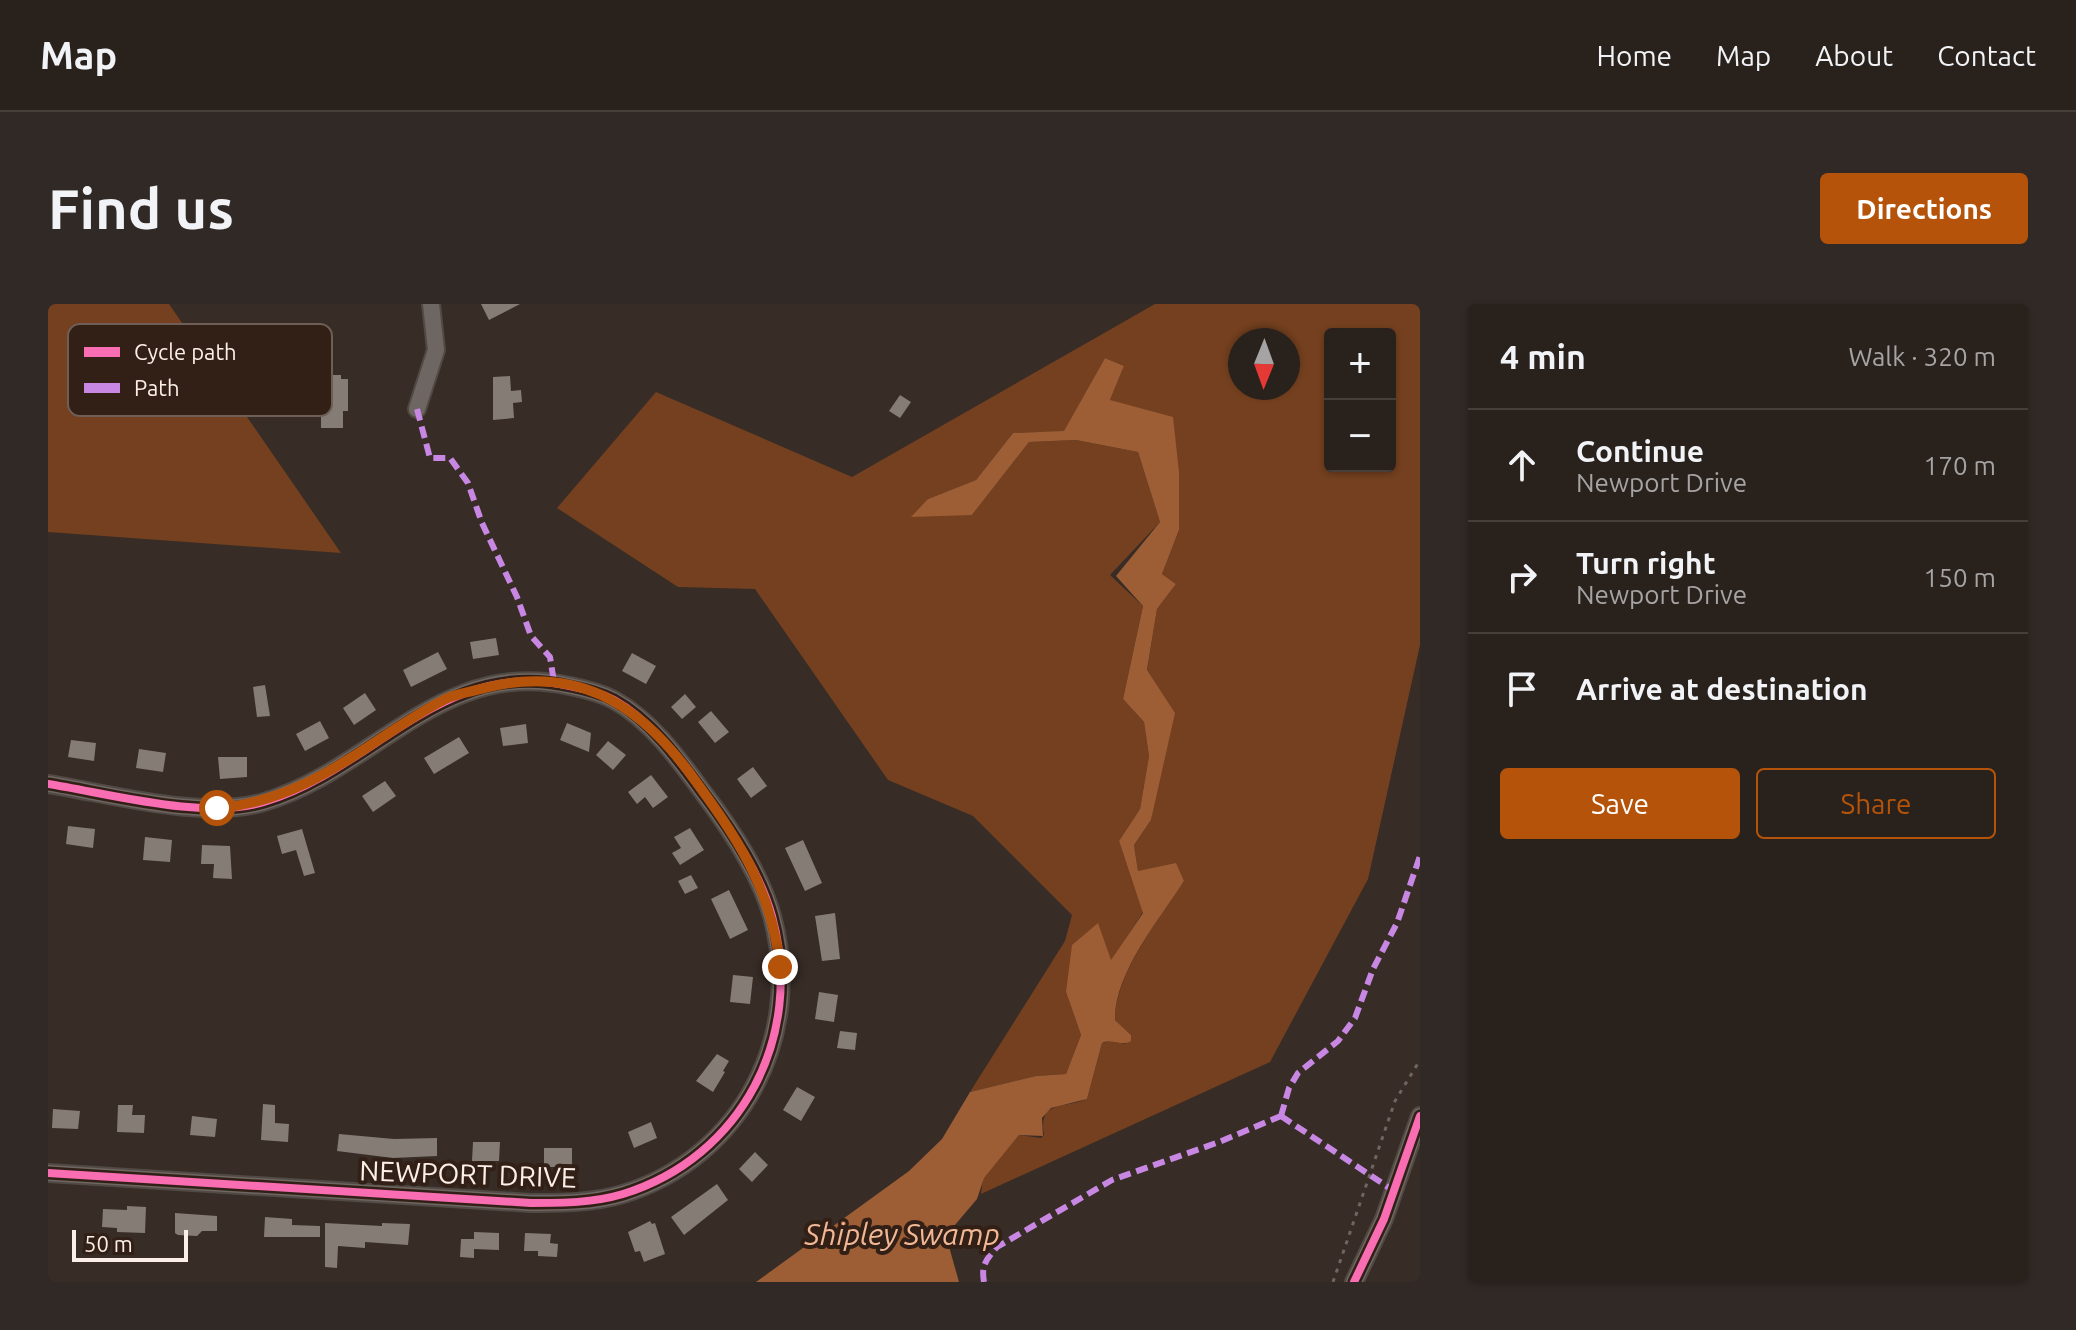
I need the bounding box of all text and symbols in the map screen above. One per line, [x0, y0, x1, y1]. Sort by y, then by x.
text: Map [40, 34, 117, 76]
text: Home [1597, 40, 1672, 71]
text: Map [1716, 40, 1771, 71]
text: About [1815, 40, 1893, 71]
text: Contact [1937, 40, 2036, 71]
button: Directions [1820, 173, 2028, 244]
text: Find us [48, 177, 234, 240]
legend [68, 324, 332, 416]
north arrow [1228, 328, 1300, 400]
map controls [1324, 328, 1396, 472]
button: + [1324, 328, 1396, 400]
text: 4 min [1500, 337, 1586, 375]
text: Cycle path [134, 339, 237, 364]
text: Walk · 320 m [1848, 342, 1996, 371]
text: Path [134, 375, 179, 400]
button: − [1324, 400, 1396, 472]
text: Continue [1576, 434, 1704, 468]
icon: ahead [1500, 443, 1544, 487]
text: 170 m [1924, 451, 1996, 480]
text: Newport Drive [1576, 468, 1747, 497]
text: Turn right [1576, 546, 1716, 580]
icon: right [1500, 555, 1544, 599]
text: 150 m [1924, 563, 1996, 592]
text: Newport Drive [1576, 580, 1747, 609]
icon: arrive [1500, 667, 1544, 711]
text: Arrive at destination [1576, 672, 1868, 706]
button: Save [1500, 768, 1740, 839]
button: Share [1756, 768, 1996, 839]
route start [199, 790, 235, 826]
route end [762, 949, 798, 985]
street label: NEWPORT DRIVE [359, 1154, 577, 1193]
water label: Shipley Swamp [804, 1217, 999, 1251]
scale bar [72, 1226, 188, 1262]
text: 50 m [84, 1231, 133, 1256]

